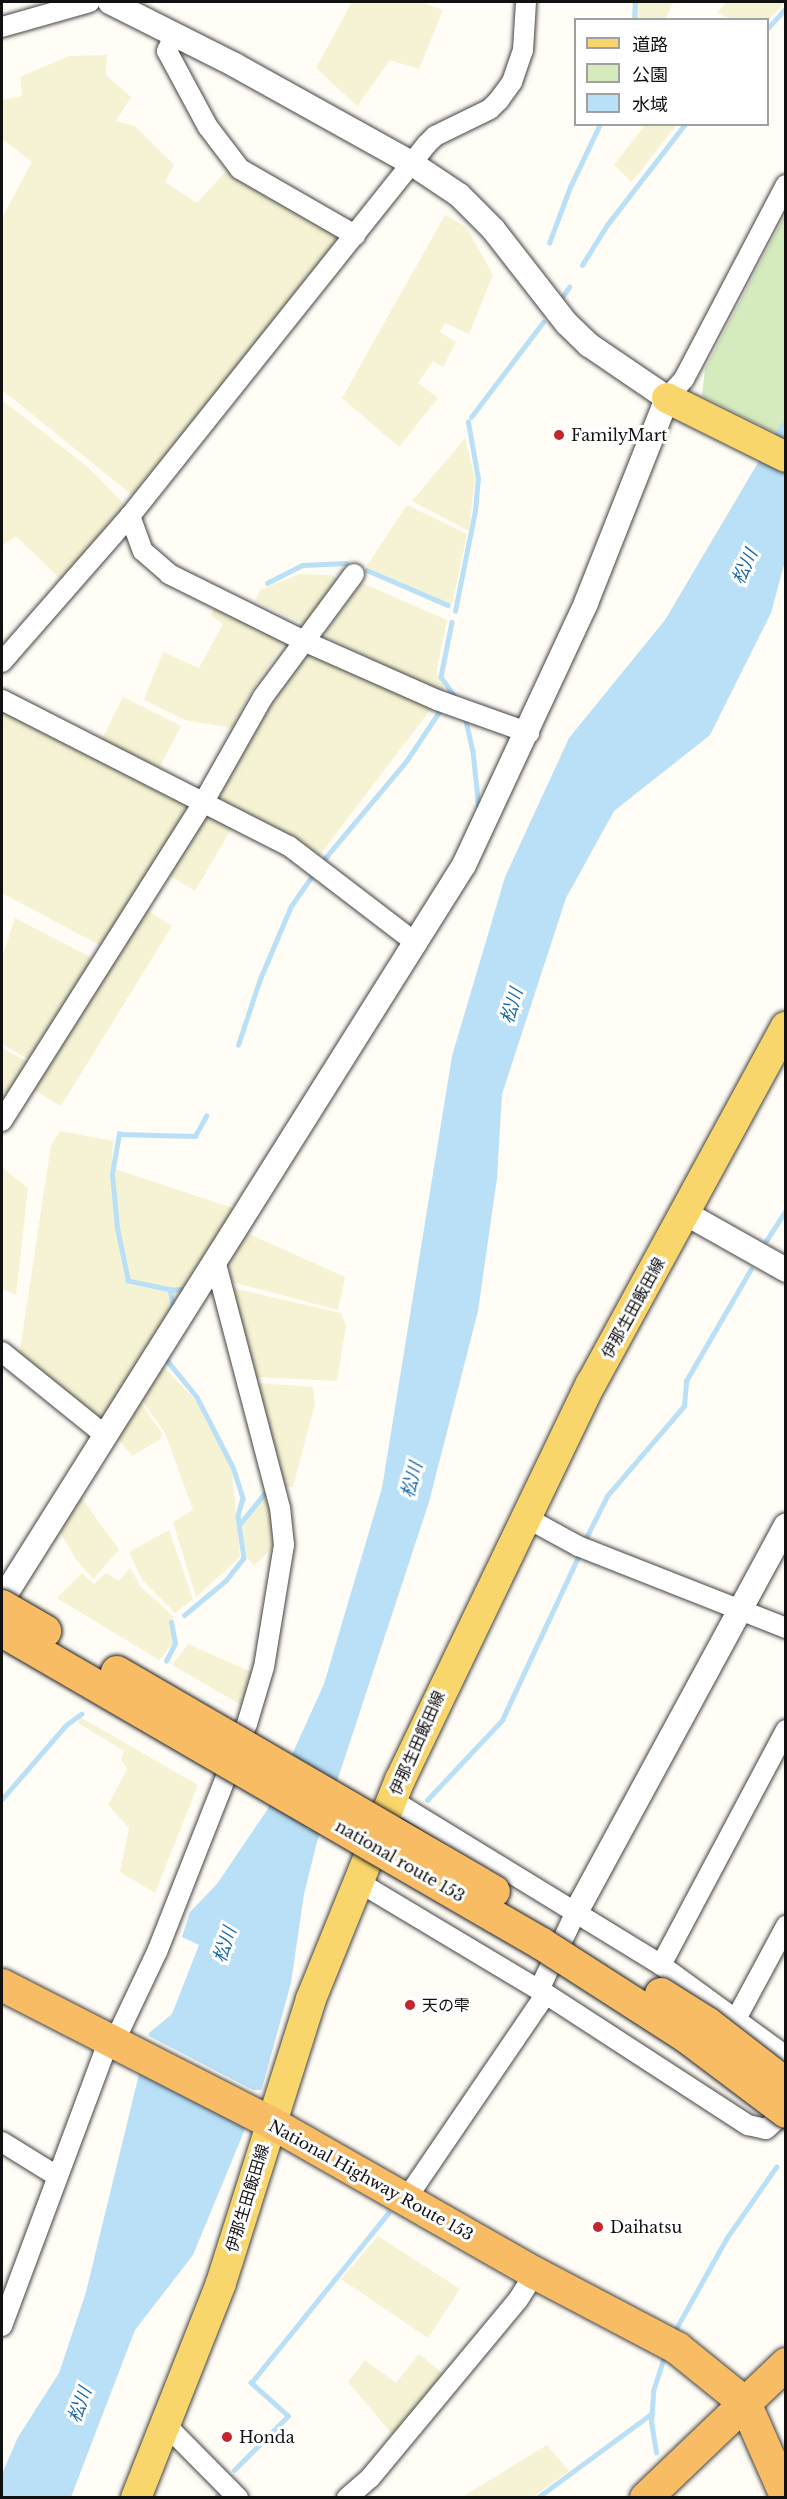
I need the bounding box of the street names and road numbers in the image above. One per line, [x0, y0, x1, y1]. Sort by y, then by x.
street label: 伊那生田飯田線 [597, 1254, 669, 1362]
street label: 伊那生田飯田線 [385, 1688, 449, 1798]
street label: national route 153 [332, 1816, 468, 1906]
street label: National Highway Route 153 [265, 2116, 477, 2244]
street label: 伊那生田飯田線 [221, 2142, 273, 2254]

